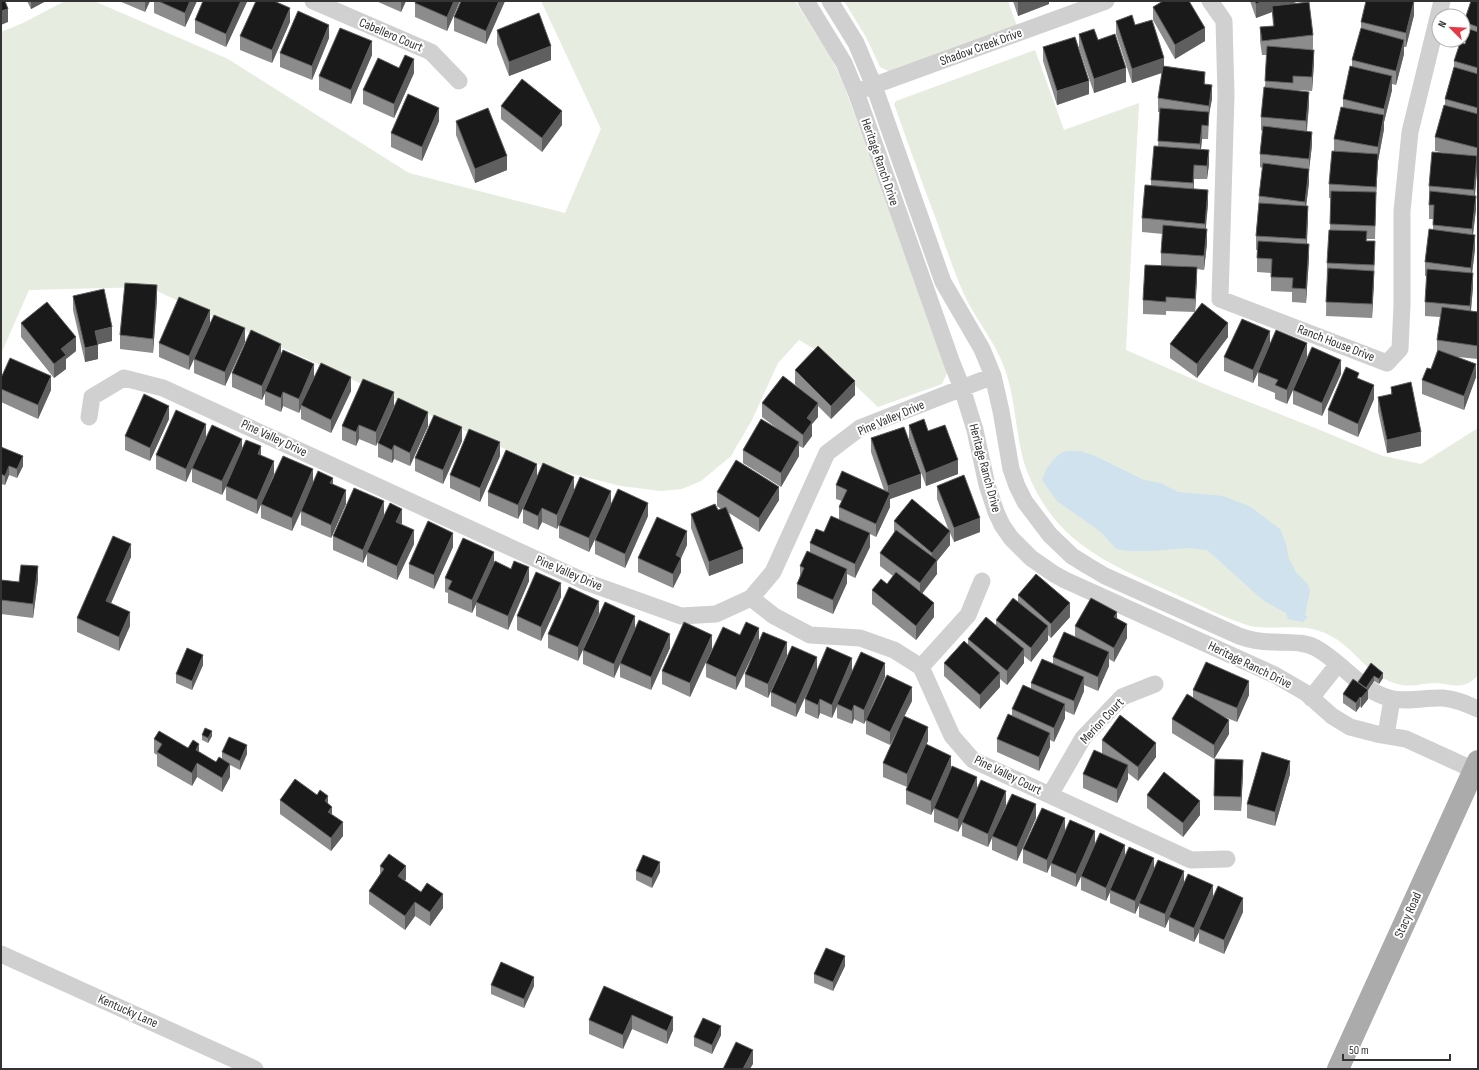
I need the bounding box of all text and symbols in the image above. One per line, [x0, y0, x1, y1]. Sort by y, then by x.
north arrow [1431, 8, 1471, 48]
street label: Cabellero Court [357, 14, 425, 56]
text: N [1435, 19, 1450, 29]
street label: Shadow Creek Drive [938, 25, 1024, 69]
street label: Heritage Ranch Drive [858, 116, 902, 208]
street label: Ranch House Drive [1295, 321, 1377, 365]
street label: Pine Valley Drive [855, 397, 927, 439]
street label: Pine Valley Drive [238, 416, 310, 460]
street label: Heritage Ranch Drive [965, 422, 1005, 514]
street label: Pine Valley Drive [533, 552, 605, 594]
street label: Heritage Ranch Drive [1205, 638, 1295, 692]
street label: Merion Court [1077, 695, 1127, 747]
street label: Pine Valley Court [972, 752, 1044, 798]
street label: Stacy Road [1391, 890, 1425, 940]
street label: Kentucky Lane [96, 991, 160, 1031]
scale bar [1343, 1036, 1450, 1062]
text: 50 m [1349, 1043, 1369, 1058]

